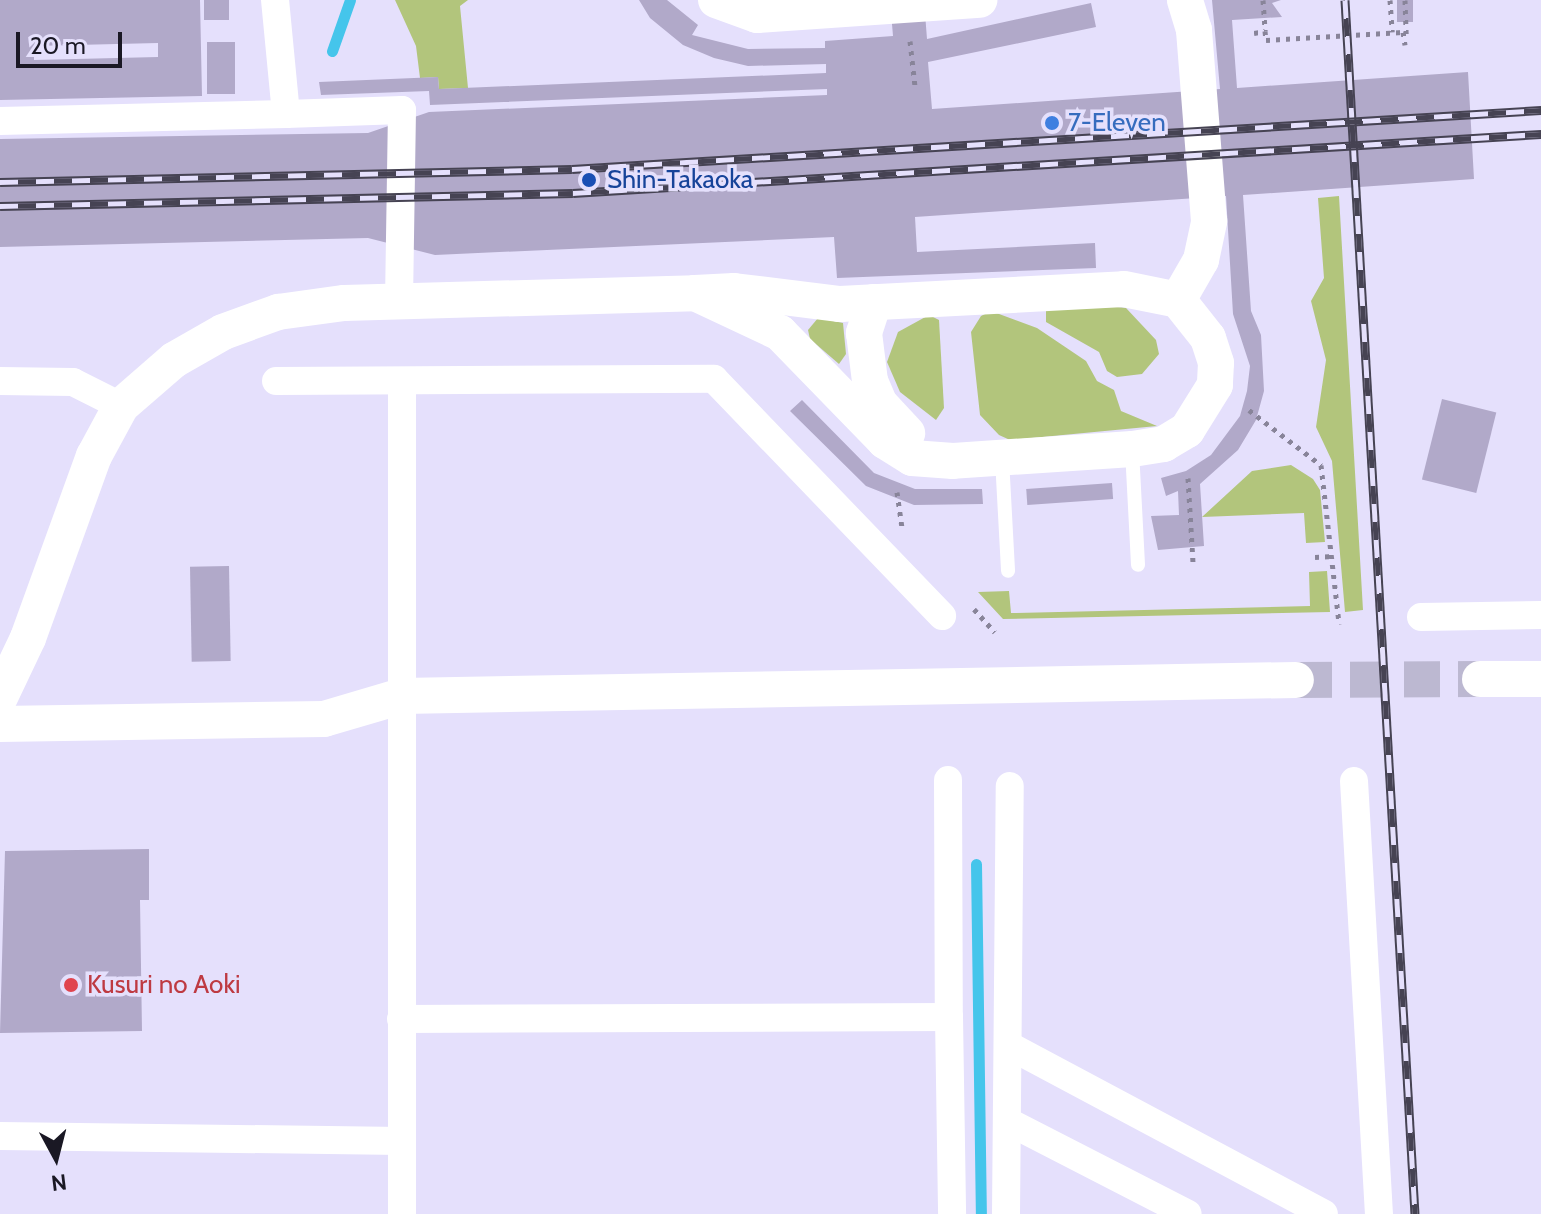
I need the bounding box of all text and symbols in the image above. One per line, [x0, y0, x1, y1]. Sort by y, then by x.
scale bar [20, 16, 126, 66]
text: 20 m [30, 31, 86, 60]
place label: 7-Eleven [1068, 107, 1166, 139]
marker: 7-Eleven [1043, 114, 1061, 132]
place label: Shin-Takaoka [607, 164, 753, 196]
marker: Shin-Takaoka [578, 169, 600, 191]
place label: Kusuri no Aoki [87, 969, 241, 1001]
marker: Kusuri no Aoki [62, 976, 80, 994]
north arrow [16, 1118, 96, 1198]
text: N [50, 1168, 68, 1197]

